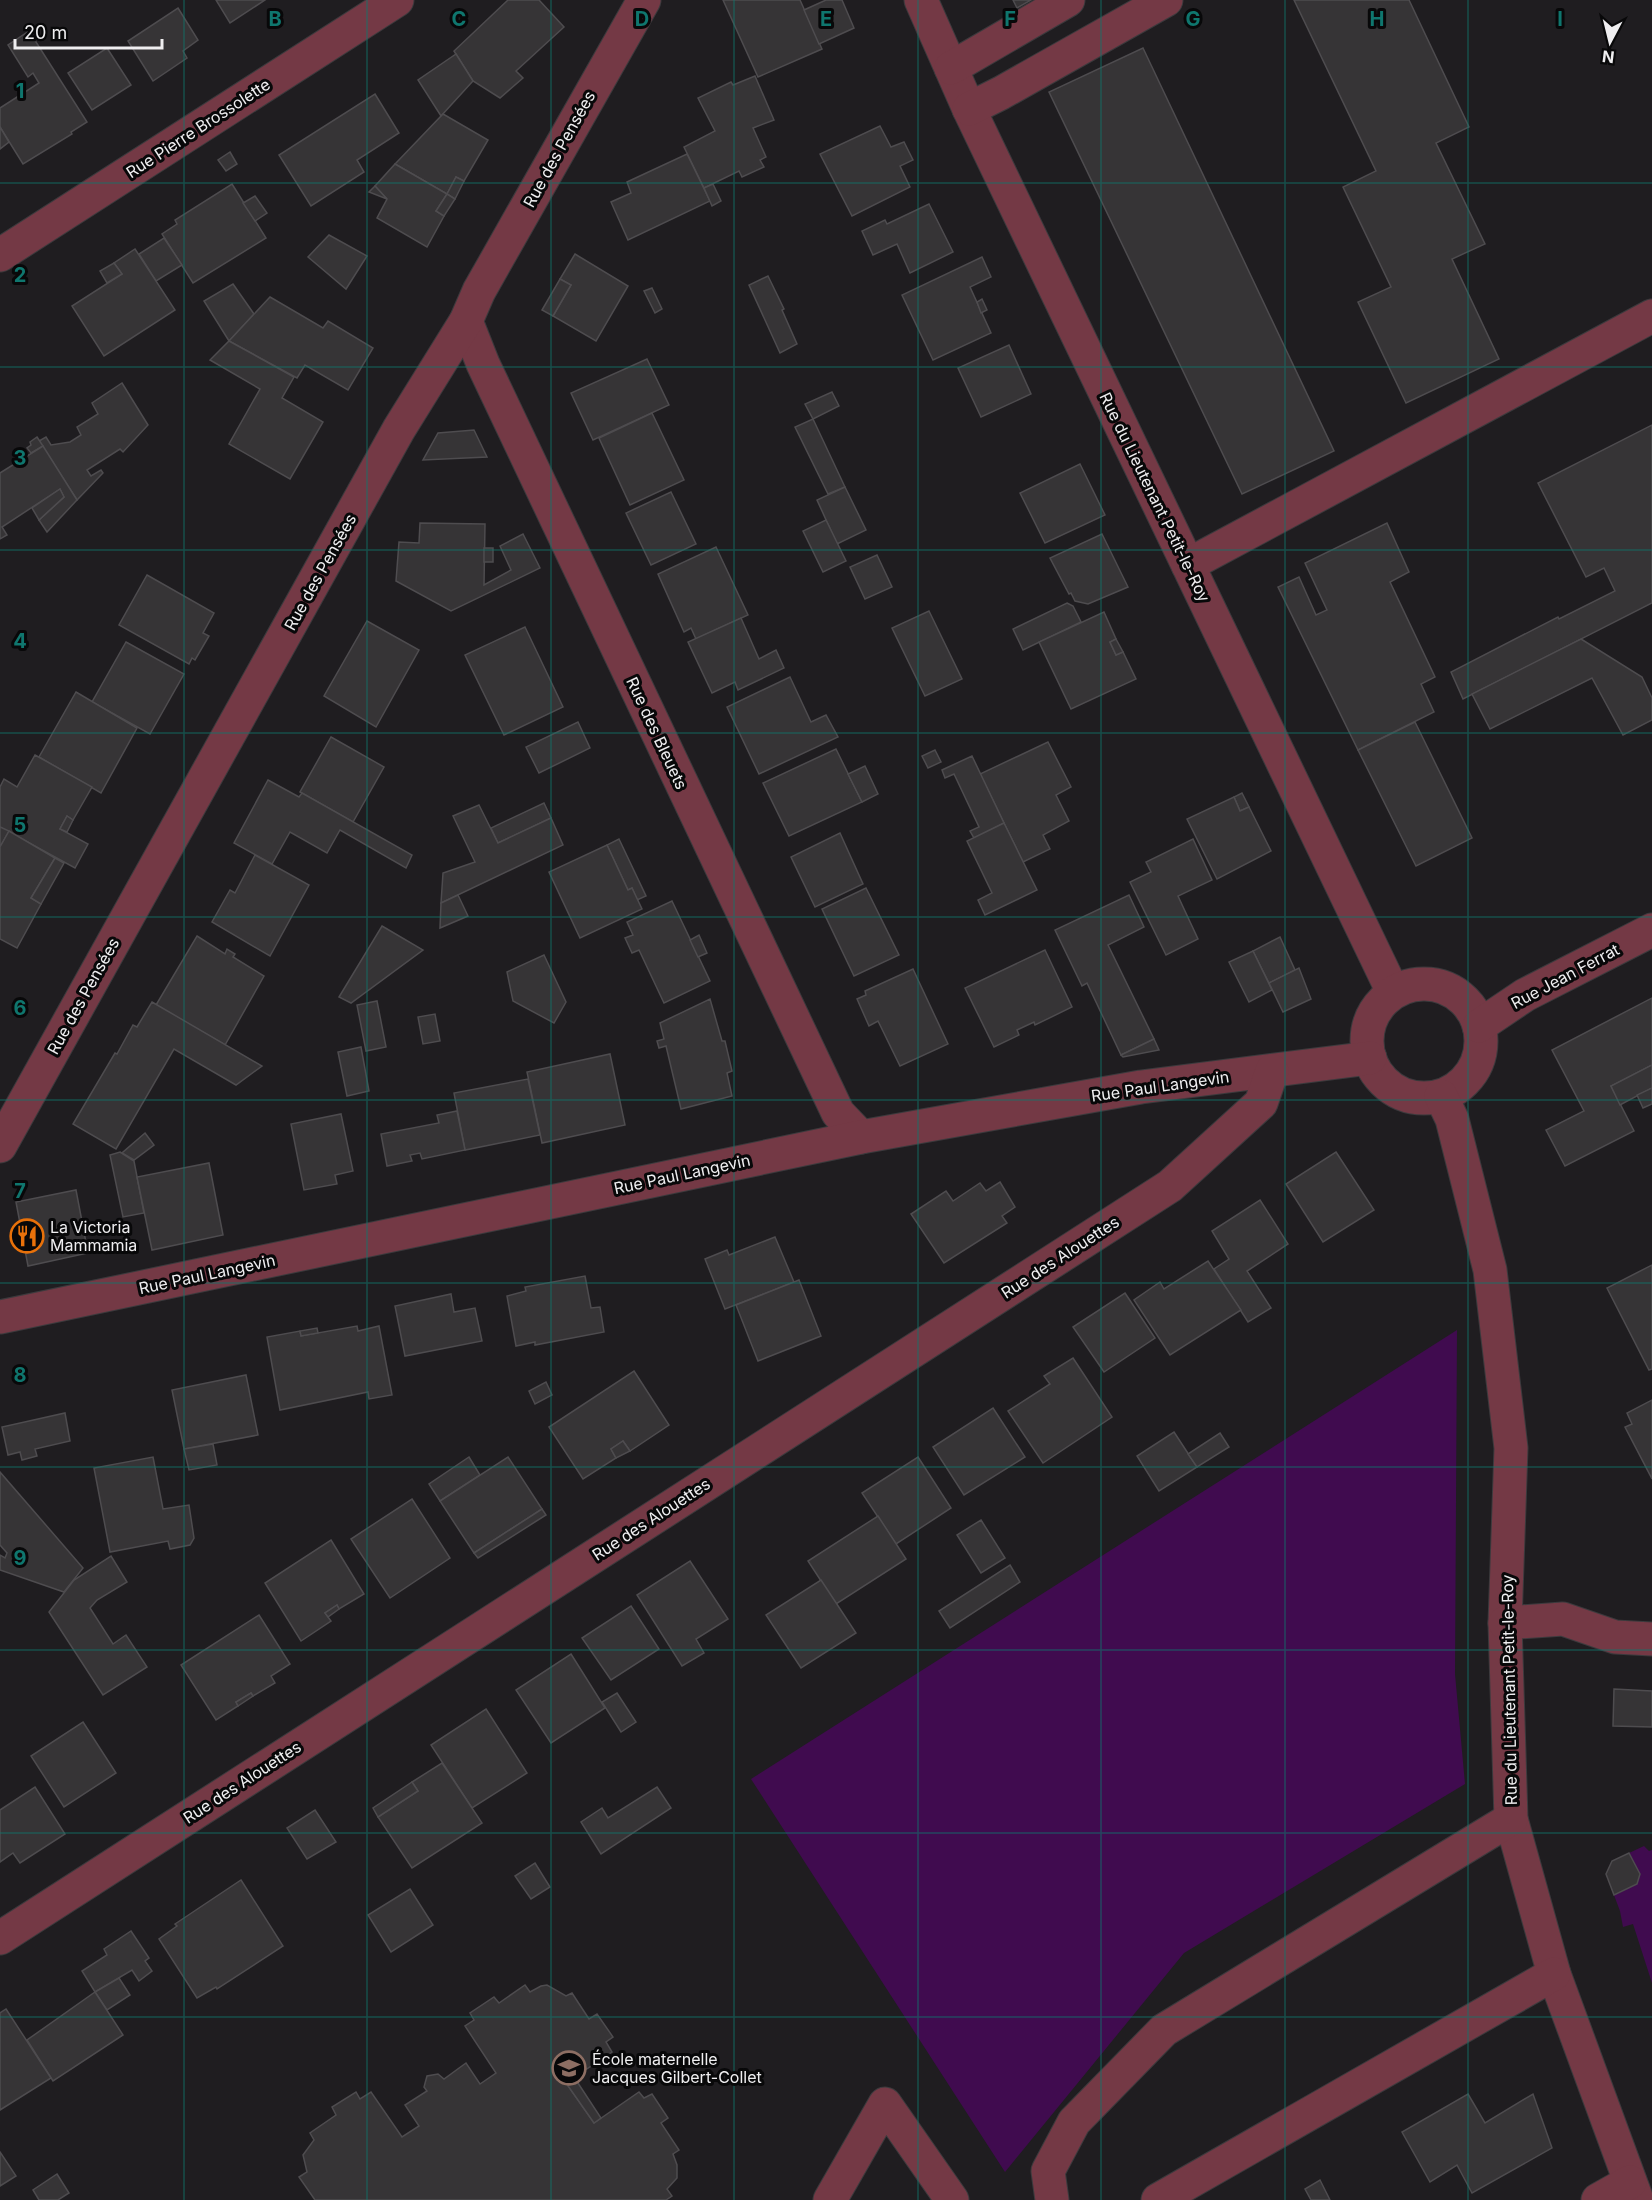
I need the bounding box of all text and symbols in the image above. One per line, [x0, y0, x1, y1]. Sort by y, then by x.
text: B [268, 7, 282, 31]
text: C [452, 7, 466, 31]
text: D [635, 7, 649, 31]
text: E [820, 7, 832, 31]
text: F [1004, 7, 1016, 31]
text: G [1185, 7, 1201, 31]
text: H [1370, 7, 1384, 31]
text: I [1557, 7, 1563, 31]
scale bar [15, 12, 162, 50]
north arrow [1580, 12, 1640, 72]
text: 20 m [24, 22, 67, 43]
text: N [1601, 46, 1615, 68]
street label: Rue Pierre Brossolette [122, 74, 274, 182]
text: 1 [16, 79, 24, 103]
street label: Rue des Pensées [519, 87, 599, 211]
text: 2 [14, 263, 26, 287]
street label: Rue du Lieutenant Petit-le-Roy [1095, 389, 1215, 605]
text: 3 [14, 446, 26, 470]
street label: Rue des Pensées [280, 510, 360, 634]
text: 4 [13, 629, 27, 653]
street label: Rue des Bleuets [622, 674, 692, 792]
text: 5 [14, 813, 26, 837]
street label: Rue des Pensées [43, 934, 123, 1058]
street label: Rue Jean Ferrat [1507, 939, 1623, 1013]
text: 6 [14, 996, 27, 1020]
street label: Rue Paul Langevin [1090, 1066, 1230, 1106]
street label: Rue Paul Langevin [612, 1150, 752, 1198]
text: 7 [14, 1179, 26, 1203]
street label: Rue des Alouettes [997, 1211, 1123, 1303]
place label: La Victoria Mammamia [50, 1217, 137, 1255]
restaurant icon: La Victoria Mammamia [9, 1218, 45, 1254]
street label: Rue Paul Langevin [137, 1250, 277, 1298]
text: 8 [13, 1363, 27, 1387]
street label: Rue des Alouettes [588, 1473, 714, 1565]
text: 9 [14, 1546, 27, 1570]
street label: Rue du Lieutenant Petit-le-Roy [1497, 1574, 1521, 1806]
street label: Rue des Alouettes [179, 1736, 305, 1828]
place label: École maternelle Jacques Gilbert-Collet [592, 2049, 762, 2087]
school or university icon: École maternelle Jacques Gilbert-Collet [551, 2050, 587, 2086]

